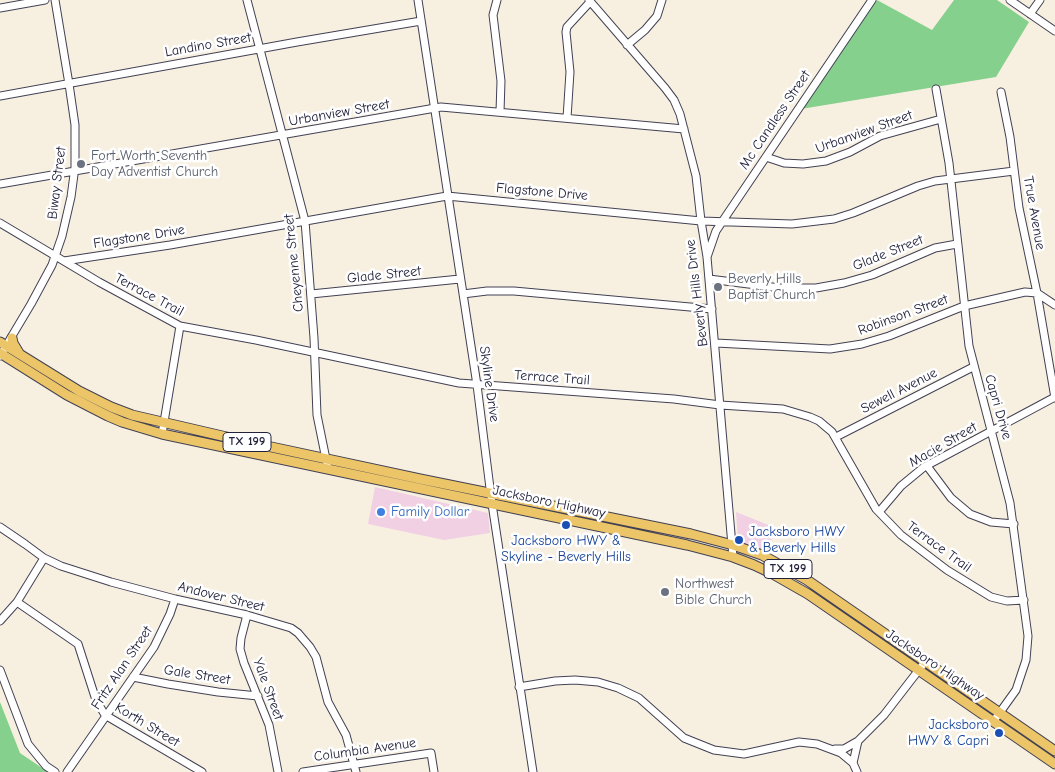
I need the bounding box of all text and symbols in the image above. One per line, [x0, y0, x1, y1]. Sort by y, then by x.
street label: Landino Street [164, 29, 252, 61]
street label: Mc Candless Street [736, 67, 814, 173]
street label: Urbanview Street [287, 96, 391, 130]
street label: Urbanview Street [813, 107, 915, 157]
street label: Biway Street [44, 146, 70, 220]
place label: Fort Worth Seventh Day Adventist Church [91, 148, 218, 180]
marker: Fort Worth Seventh Day Adventist Church [75, 158, 87, 170]
street label: True Avenue [1019, 175, 1049, 251]
street label: Flagstone Drive [495, 180, 589, 204]
street label: Cheyenne Street [281, 213, 307, 313]
street label: Flagstone Drive [92, 221, 186, 253]
street label: Glade Street [850, 231, 926, 275]
street label: Beverly Hills Drive [682, 238, 712, 348]
street label: Glade Street [346, 263, 422, 287]
street label: Terrace Trail [112, 270, 186, 320]
place label: Beverly Hills Baptist Church [728, 271, 816, 304]
marker: Beverly Hills Baptist Church [712, 281, 724, 293]
street label: Robinson Street [856, 291, 950, 339]
street label: Skyline Drive [475, 345, 503, 423]
street label: Sewell Avenue [858, 365, 940, 417]
street label: Terrace Trail [514, 367, 590, 389]
street label: Capri Drive [981, 373, 1015, 441]
street label: Macie Street [906, 419, 980, 471]
road number: TX 199 [223, 432, 271, 452]
street label: Jacksboro Highway [491, 482, 607, 522]
place label: Family Dollar [391, 504, 469, 520]
marker: Family Dollar [375, 506, 387, 518]
street label: Terrace Trail [903, 518, 975, 576]
marker: Jacksboro HWY & Skyline - Beverly Hills [560, 519, 572, 531]
place label: Jacksboro HWY & Beverly Hills [749, 524, 845, 556]
place label: Jacksboro HWY & Skyline - Beverly Hills [501, 533, 631, 566]
marker: Jacksboro HWY & Beverly Hills [733, 534, 745, 546]
road number: TX 199 [764, 560, 812, 578]
place label: Northwest Bible Church [675, 576, 752, 608]
street label: Andover Street [176, 578, 266, 616]
marker: Northwest Bible Church [659, 586, 671, 598]
street label: Fritz Alan Street [88, 623, 156, 713]
street label: Jacksboro Highway [883, 626, 987, 704]
street label: Yale Street [249, 656, 287, 722]
street label: Gale Street [163, 661, 231, 689]
street label: Korth Street [112, 699, 182, 751]
place label: Jacksboro HWY & Capri [908, 717, 989, 750]
marker: Jacksboro HWY & Capri [993, 727, 1005, 739]
street label: Columbia Avenue [313, 735, 417, 765]

